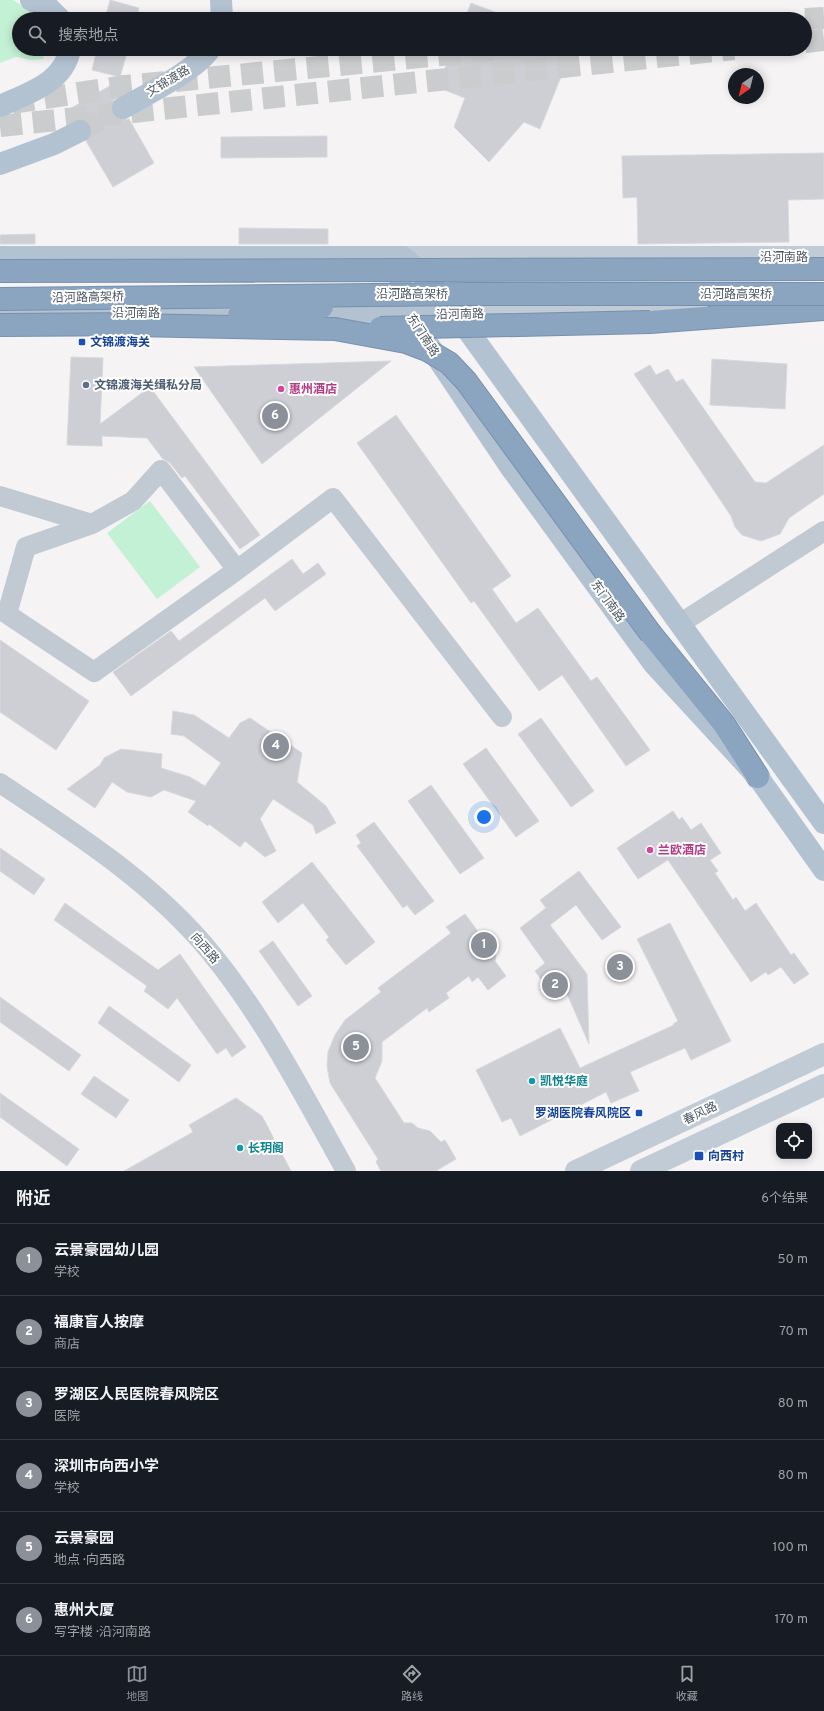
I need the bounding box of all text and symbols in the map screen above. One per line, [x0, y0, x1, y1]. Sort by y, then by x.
search box [12, 12, 812, 56]
icon: search [26, 23, 48, 45]
text: 搜索地点 [58, 27, 118, 46]
street label: 文锦渡路 [144, 63, 193, 101]
north arrow [728, 68, 764, 104]
street label: 沿河南路 [760, 250, 808, 266]
street label: 沿河路高架桥 [376, 287, 448, 303]
street label: 沿河路高架桥 [700, 287, 772, 303]
street label: 沿河路高架桥 [52, 289, 124, 307]
street label: 沿河南路 [112, 306, 160, 322]
street label: 沿河南路 [436, 307, 484, 323]
street label: 东门南路 [402, 311, 442, 360]
place label: 文锦渡海关 [90, 335, 150, 351]
marker: 文锦渡海关 [77, 337, 87, 347]
place label: 文锦渡海关缉私分局 [94, 378, 202, 394]
marker: 文锦渡海关缉私分局 [81, 380, 91, 390]
place label: 惠州酒店 [289, 382, 337, 398]
marker: 惠州酒店 [276, 384, 286, 394]
pin: 6 [262, 401, 288, 431]
street label: 东门南路 [587, 577, 628, 626]
pin: 4 [263, 731, 289, 761]
your location [474, 807, 494, 827]
place label: 兰欧酒店 [658, 843, 706, 859]
marker: 兰欧酒店 [645, 845, 655, 855]
street label: 向西路 [186, 930, 222, 967]
pin: 1 [471, 930, 497, 960]
pin: 3 [607, 952, 633, 982]
pin: 2 [542, 970, 568, 1000]
pin: 5 [343, 1032, 369, 1062]
place label: 凯悦华庭 [540, 1074, 588, 1090]
marker: 凯悦华庭 [527, 1076, 537, 1086]
street label: 春风路 [681, 1099, 720, 1129]
place label: 罗湖医院春风院区 [535, 1106, 631, 1122]
marker: 罗湖医院春风院区 [634, 1108, 644, 1118]
map controls [776, 1123, 812, 1159]
button: locate [776, 1123, 812, 1159]
place label: 长玥阁 [248, 1141, 284, 1157]
marker: 长玥阁 [235, 1143, 245, 1153]
place label: 向西村 [708, 1149, 744, 1165]
marker: 向西村 [693, 1150, 705, 1162]
text: 附近 [16, 1189, 50, 1211]
text: 6个结果 [761, 1191, 808, 1207]
text: 云景豪园幼儿园 [54, 1242, 159, 1261]
text: 1 [26, 1252, 32, 1268]
text: 50 m [778, 1252, 808, 1268]
text: 学校 [54, 1265, 80, 1281]
text: 福康盲人按摩 [54, 1314, 144, 1333]
text: 2 [25, 1324, 33, 1340]
text: 70 m [779, 1324, 808, 1340]
text: 商店 [54, 1337, 80, 1353]
text: 罗湖区人民医院春风院区 [54, 1386, 219, 1405]
text: 3 [25, 1396, 33, 1412]
text: 80 m [778, 1396, 808, 1412]
text: 医院 [54, 1409, 80, 1425]
text: 深圳市向西小学 [54, 1458, 159, 1477]
text: 4 [25, 1468, 33, 1484]
text: 80 m [778, 1468, 808, 1484]
text: 学校 [54, 1481, 80, 1497]
text: 云景豪园 [54, 1530, 114, 1549]
text: 5 [25, 1540, 33, 1556]
text: 100 m [772, 1540, 808, 1556]
text: 地点 · 向西路 [54, 1553, 125, 1569]
text: 惠州大厦 [54, 1602, 114, 1621]
text: 6 [25, 1612, 33, 1628]
text: 170 m [774, 1612, 808, 1628]
text: 写字楼 · 沿河南路 [54, 1625, 151, 1641]
tab: 地图 [126, 1663, 148, 1704]
tab: 路线 [401, 1663, 423, 1704]
tab: 收藏 [676, 1663, 698, 1704]

